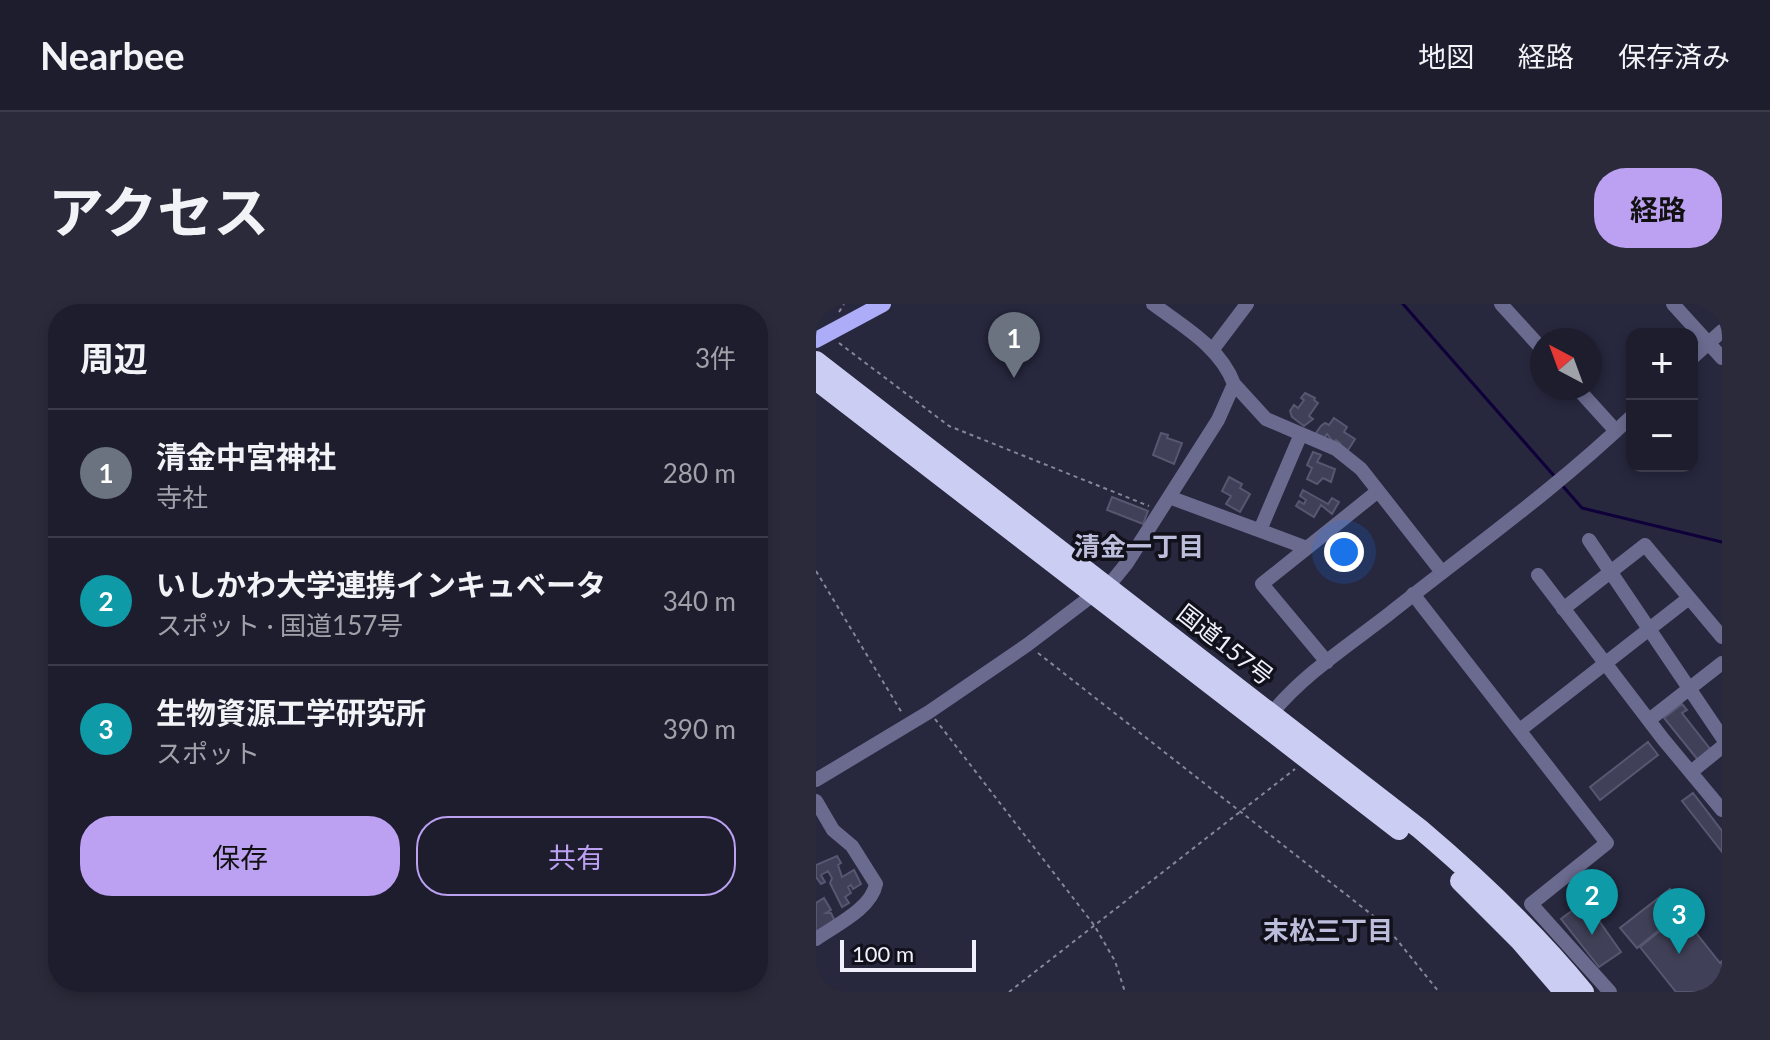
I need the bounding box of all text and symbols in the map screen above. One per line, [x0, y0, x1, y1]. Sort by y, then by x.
text: Nearbee [40, 32, 185, 78]
text: 地図 [1418, 39, 1474, 73]
text: 経路 [1518, 39, 1574, 73]
text: 保存済み [1618, 39, 1730, 73]
button: 経路 [1594, 168, 1722, 248]
text: アクセス [48, 178, 269, 245]
pin: 1 [988, 312, 1040, 378]
north arrow [1530, 328, 1602, 400]
map controls [1626, 328, 1698, 472]
button: + [1626, 328, 1698, 400]
text: 周辺 [80, 337, 148, 378]
text: 3件 [695, 342, 736, 374]
button: − [1626, 400, 1698, 472]
text: 清金中宮神社 [156, 438, 336, 474]
text: 1 [98, 457, 114, 489]
text: 280 m [663, 457, 736, 489]
text: 寺社 [156, 481, 208, 513]
district label: 清金一丁目 [1074, 530, 1204, 562]
your location [1324, 532, 1364, 572]
text: いしかわ大学連携インキュベータ [156, 566, 606, 602]
text: 2 [98, 585, 114, 617]
text: 340 m [663, 585, 736, 617]
street label: 国道157号 [1172, 598, 1280, 690]
text: スポット · 国道157号 [156, 609, 403, 641]
text: 生物資源工学研究所 [156, 694, 426, 730]
text: 3 [98, 713, 114, 745]
text: 390 m [663, 713, 736, 745]
text: スポット [156, 737, 260, 769]
button: 保存 [80, 816, 400, 896]
button: 共有 [416, 816, 736, 896]
pin: 2 [1566, 869, 1618, 935]
pin: 3 [1653, 888, 1705, 954]
district label: 末松三丁目 [1263, 914, 1393, 946]
scale bar [840, 936, 976, 972]
text: 100 m [852, 940, 914, 967]

